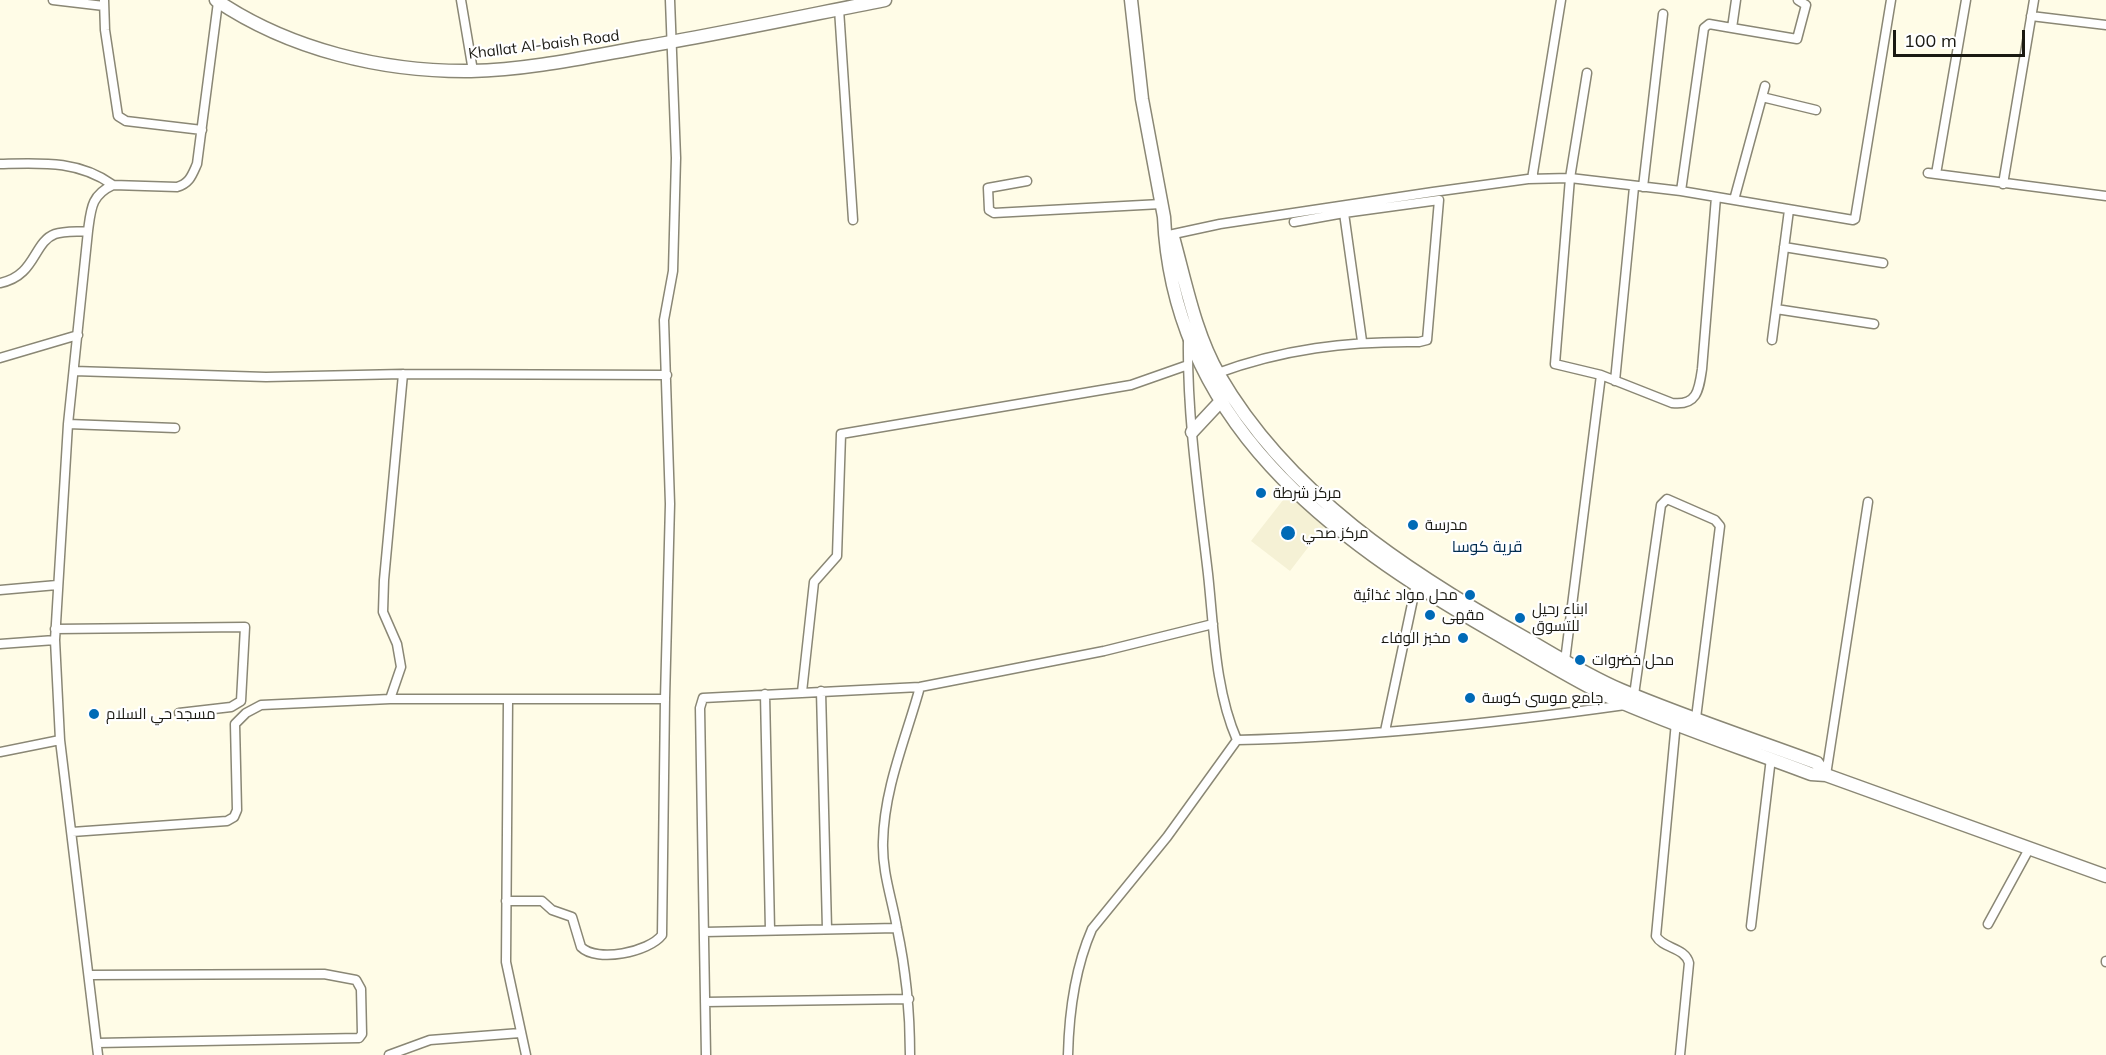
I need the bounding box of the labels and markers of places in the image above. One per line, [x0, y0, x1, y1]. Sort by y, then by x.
place label: مركز شرطة [1273, 484, 1341, 502]
marker: مركز شرطة [1254, 486, 1268, 500]
place label: مدرسة [1425, 516, 1468, 534]
marker: مدرسة [1406, 518, 1420, 532]
marker: مركز صحي [1279, 524, 1297, 542]
place label: مركز صحي [1302, 524, 1369, 542]
place label: محل مواد غذائية [1353, 586, 1458, 604]
marker: محل مواد غذائية [1463, 588, 1477, 602]
place label: ابناء رحيل للتسوق [1532, 600, 1588, 635]
place label: مقهى [1442, 606, 1484, 624]
marker: مقهى [1423, 608, 1437, 622]
marker: ابناء رحيل للتسوق [1513, 611, 1527, 625]
place label: مخبز الوفاء [1381, 629, 1451, 647]
marker: مخبز الوفاء [1456, 631, 1470, 645]
place label: محل خضروات [1592, 651, 1674, 669]
marker: محل خضروات [1573, 653, 1587, 667]
place label: جامع موسى كوسة [1482, 689, 1603, 707]
marker: جامع موسى كوسة [1463, 691, 1477, 705]
place label: مسجد حي السلام [106, 705, 216, 723]
marker: مسجد حي السلام [87, 707, 101, 721]

